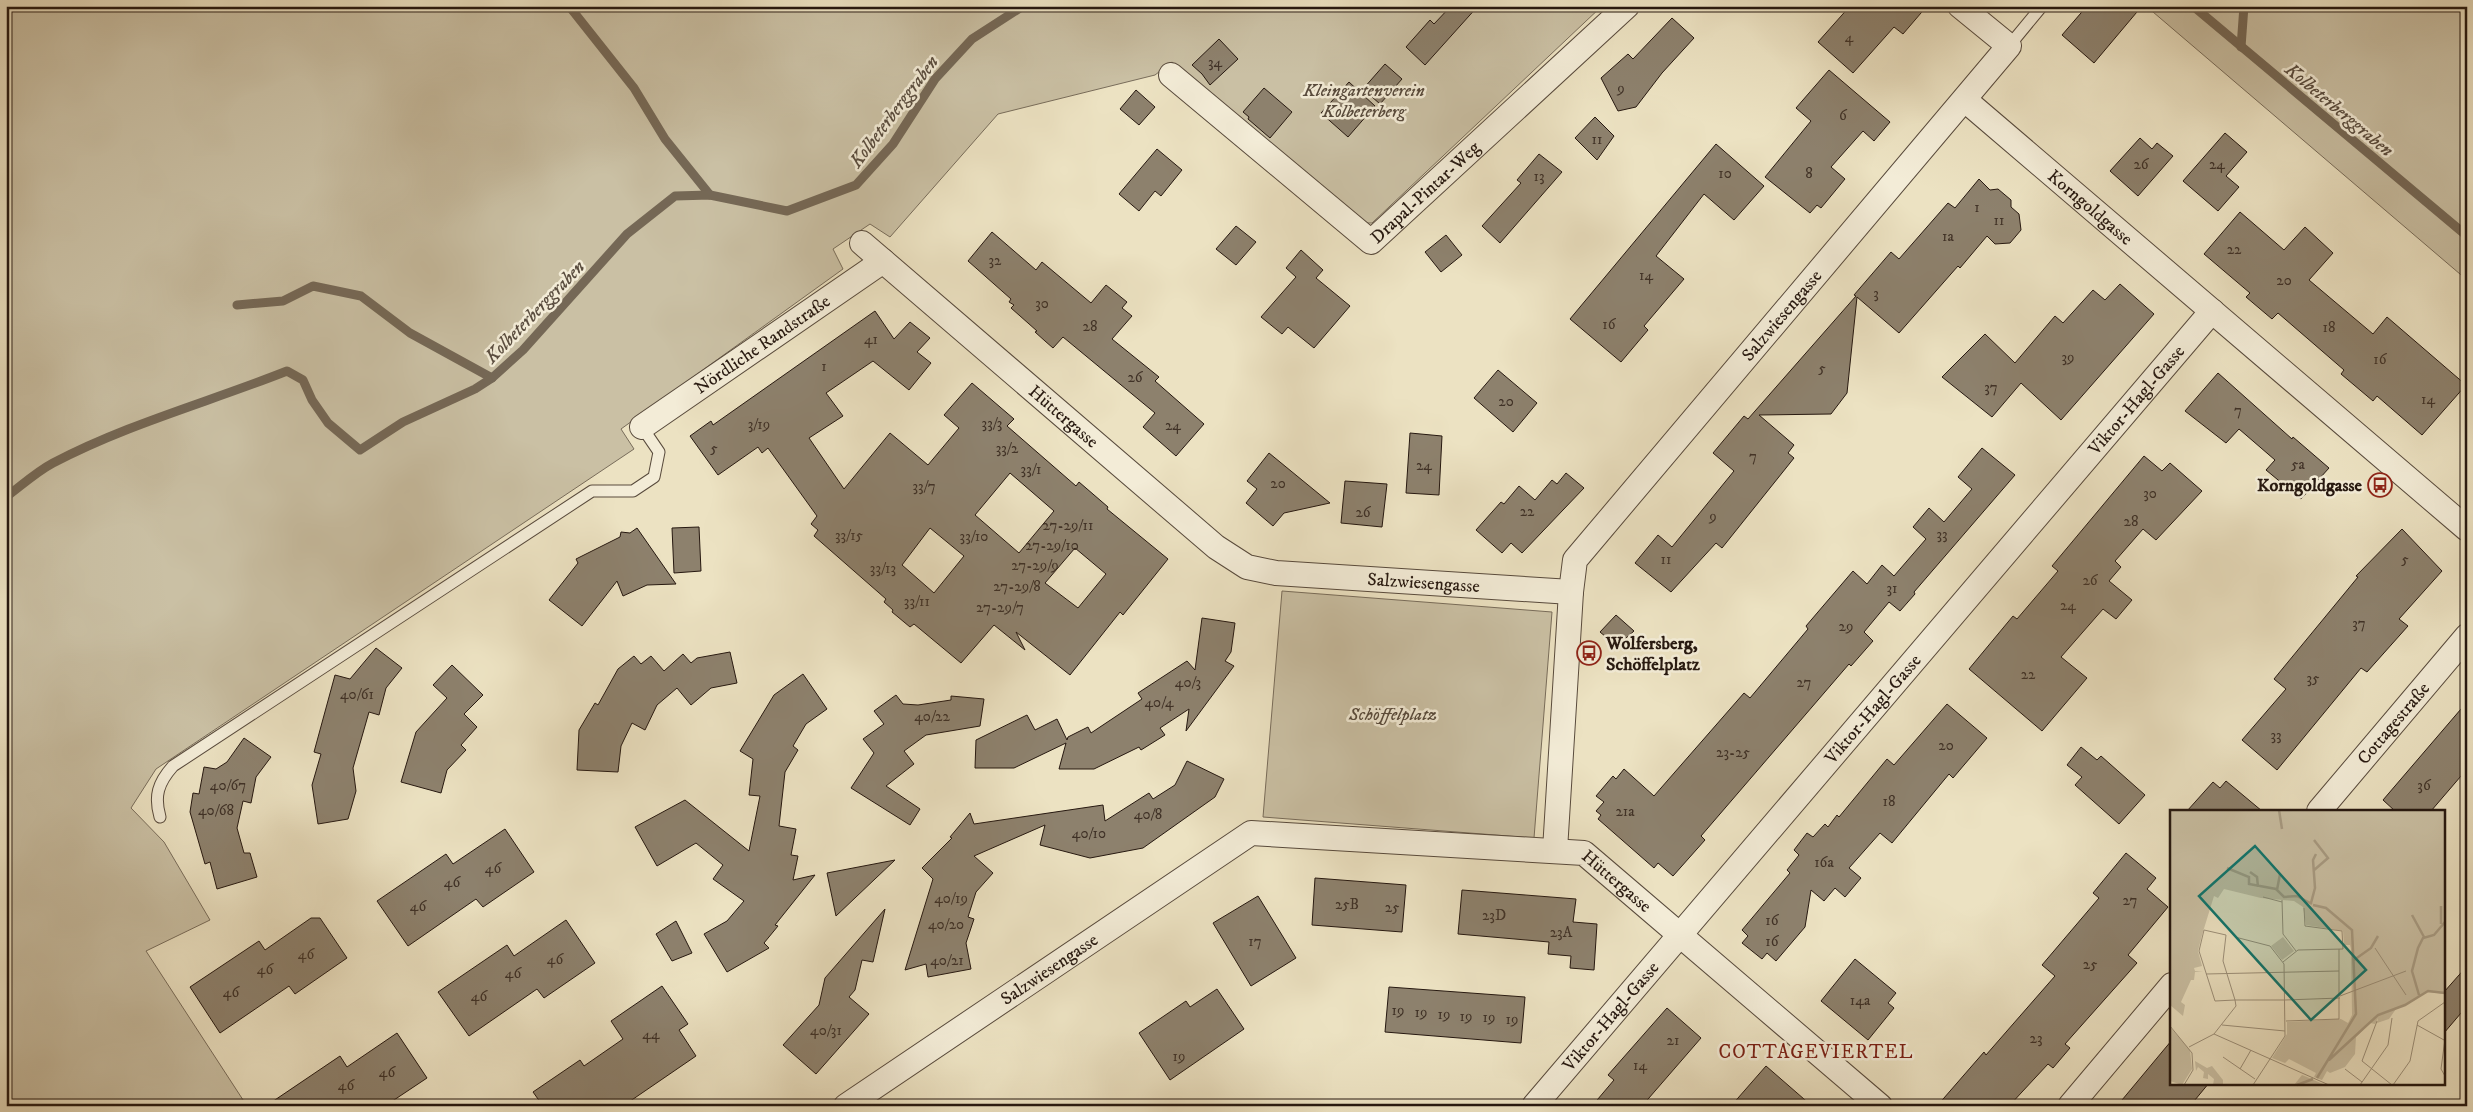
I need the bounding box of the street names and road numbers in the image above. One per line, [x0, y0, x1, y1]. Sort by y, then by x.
street label: Drapal-Pintar-Weg [1366, 137, 1485, 249]
street label: Korngoldgasse [2043, 165, 2137, 250]
street label: Salzwiesengasse [1738, 266, 1827, 366]
street label: Nördliche Randstraße [691, 291, 835, 399]
street label: Viktor-Hagl-Gasse [2083, 341, 2190, 461]
street label: Hüttergasse [1024, 381, 1103, 453]
street label: Salzwiesengasse [1367, 569, 1480, 598]
street label: Viktor-Hagl-Gasse [1820, 650, 1926, 770]
street label: Cottagestraße [2353, 678, 2435, 769]
street label: Hüttergasse [1577, 846, 1656, 918]
street label: Salzwiesengasse [997, 929, 1103, 1011]
street label: Viktor-Hagl-Gasse [1558, 958, 1664, 1077]

